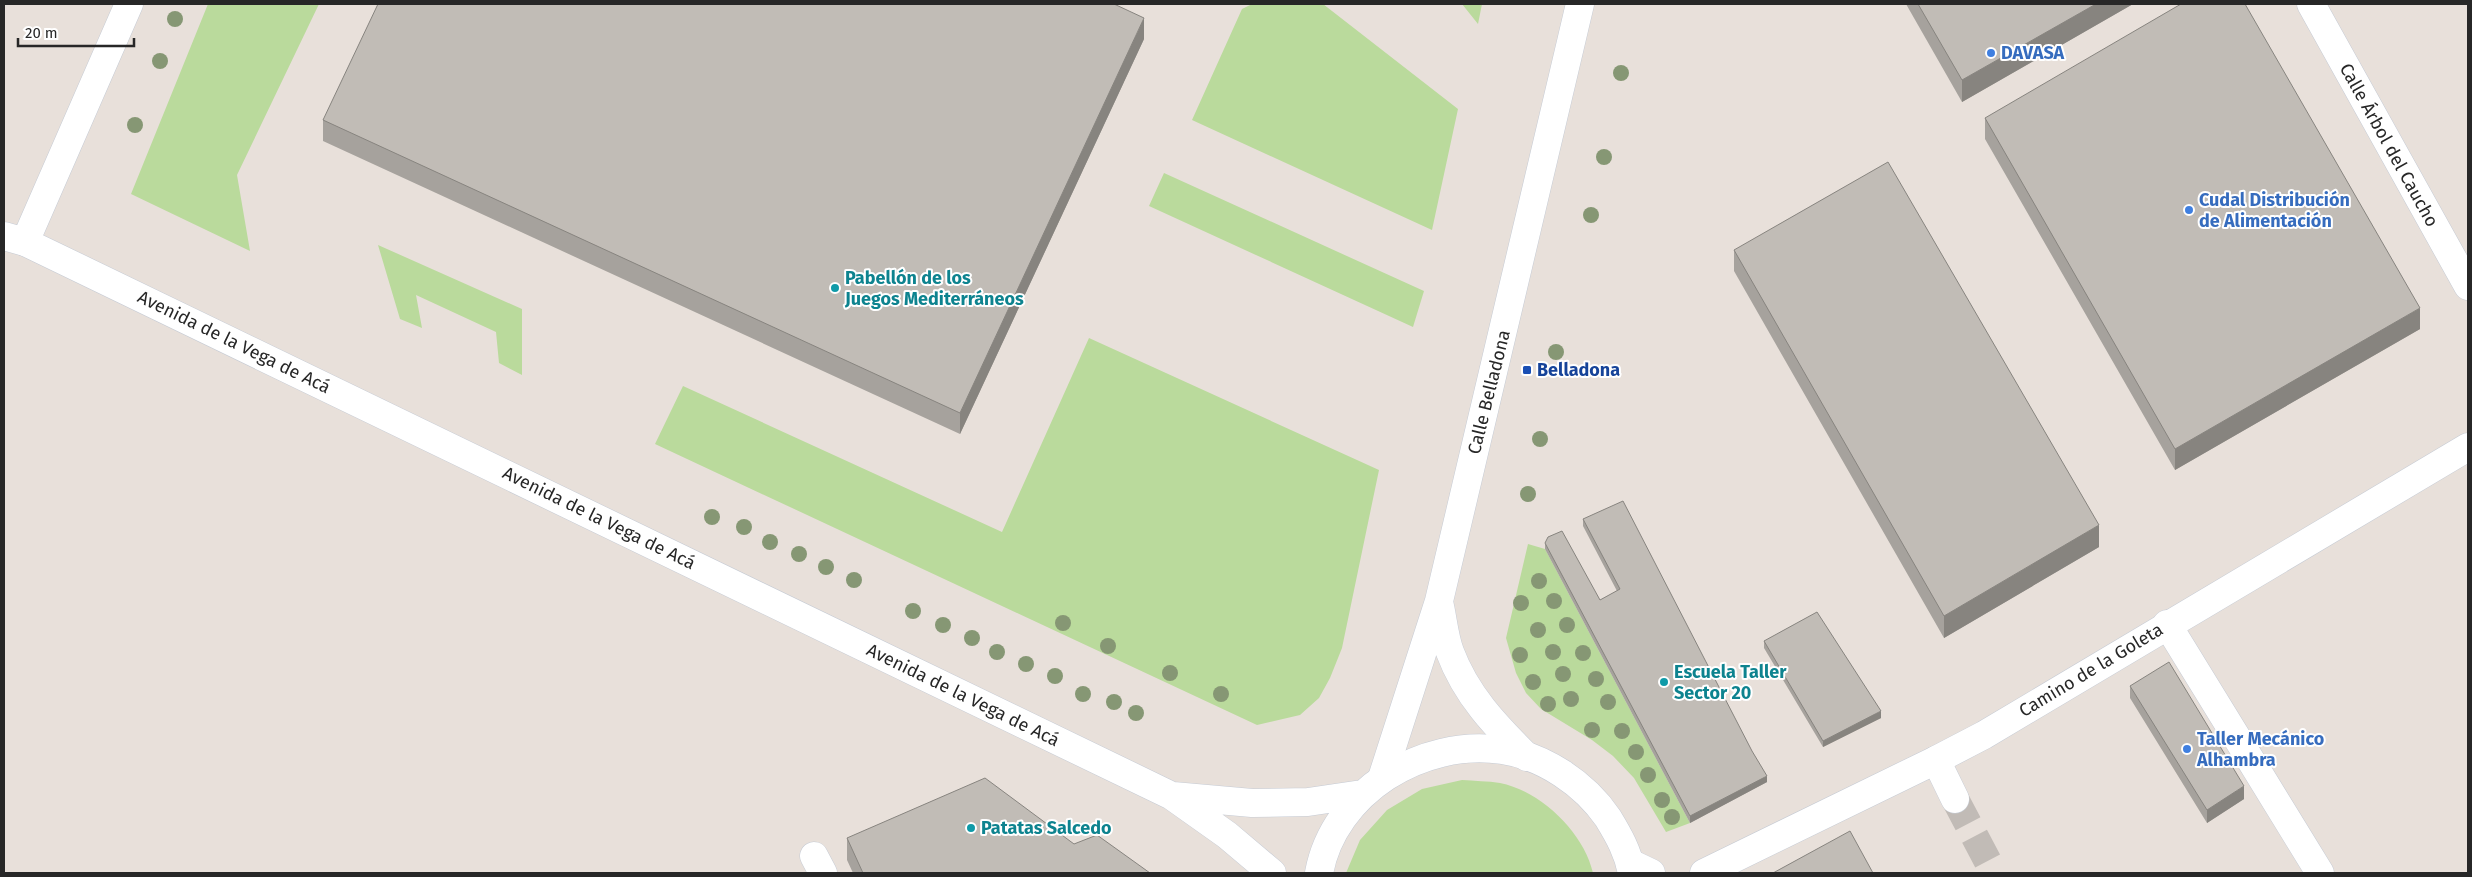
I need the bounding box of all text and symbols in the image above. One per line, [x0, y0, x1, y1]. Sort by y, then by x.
scale bar [18, 15, 134, 47]
text: 20 m [25, 24, 58, 42]
place label: DAVASA [2001, 42, 2065, 64]
marker: DAVASA [1985, 47, 1997, 59]
street label: Calle Árbol del Caucho [2335, 59, 2444, 231]
place label: Cudal Distribución de Alimentación [2199, 189, 2350, 232]
marker: Cudal Distribución de Alimentación [2183, 204, 2195, 216]
place label: Pabellón de los Juegos Mediterráneos [844, 267, 1024, 310]
marker: Pabellón de los Juegos Mediterráneos [829, 282, 841, 294]
street label: Avenida de la Vega de Acá [134, 286, 334, 398]
street label: Calle Belladona [1463, 328, 1515, 456]
place label: Belladona [1537, 359, 1620, 381]
marker: Belladona [1521, 364, 1533, 376]
street label: Avenida de la Vega de Acá [499, 462, 699, 574]
street label: Camino de la Goleta [2015, 618, 2167, 722]
street label: Avenida de la Vega de Acá [863, 639, 1063, 751]
place label: Escuela Taller Sector 20 [1674, 661, 1787, 704]
marker: Escuela Taller Sector 20 [1658, 676, 1670, 688]
place label: Taller Mecánico Alhambra [2196, 728, 2324, 771]
marker: Taller Mecánico Alhambra [2181, 743, 2193, 755]
place label: Patatas Salcedo [981, 817, 1111, 839]
marker: Patatas Salcedo [965, 822, 977, 834]

